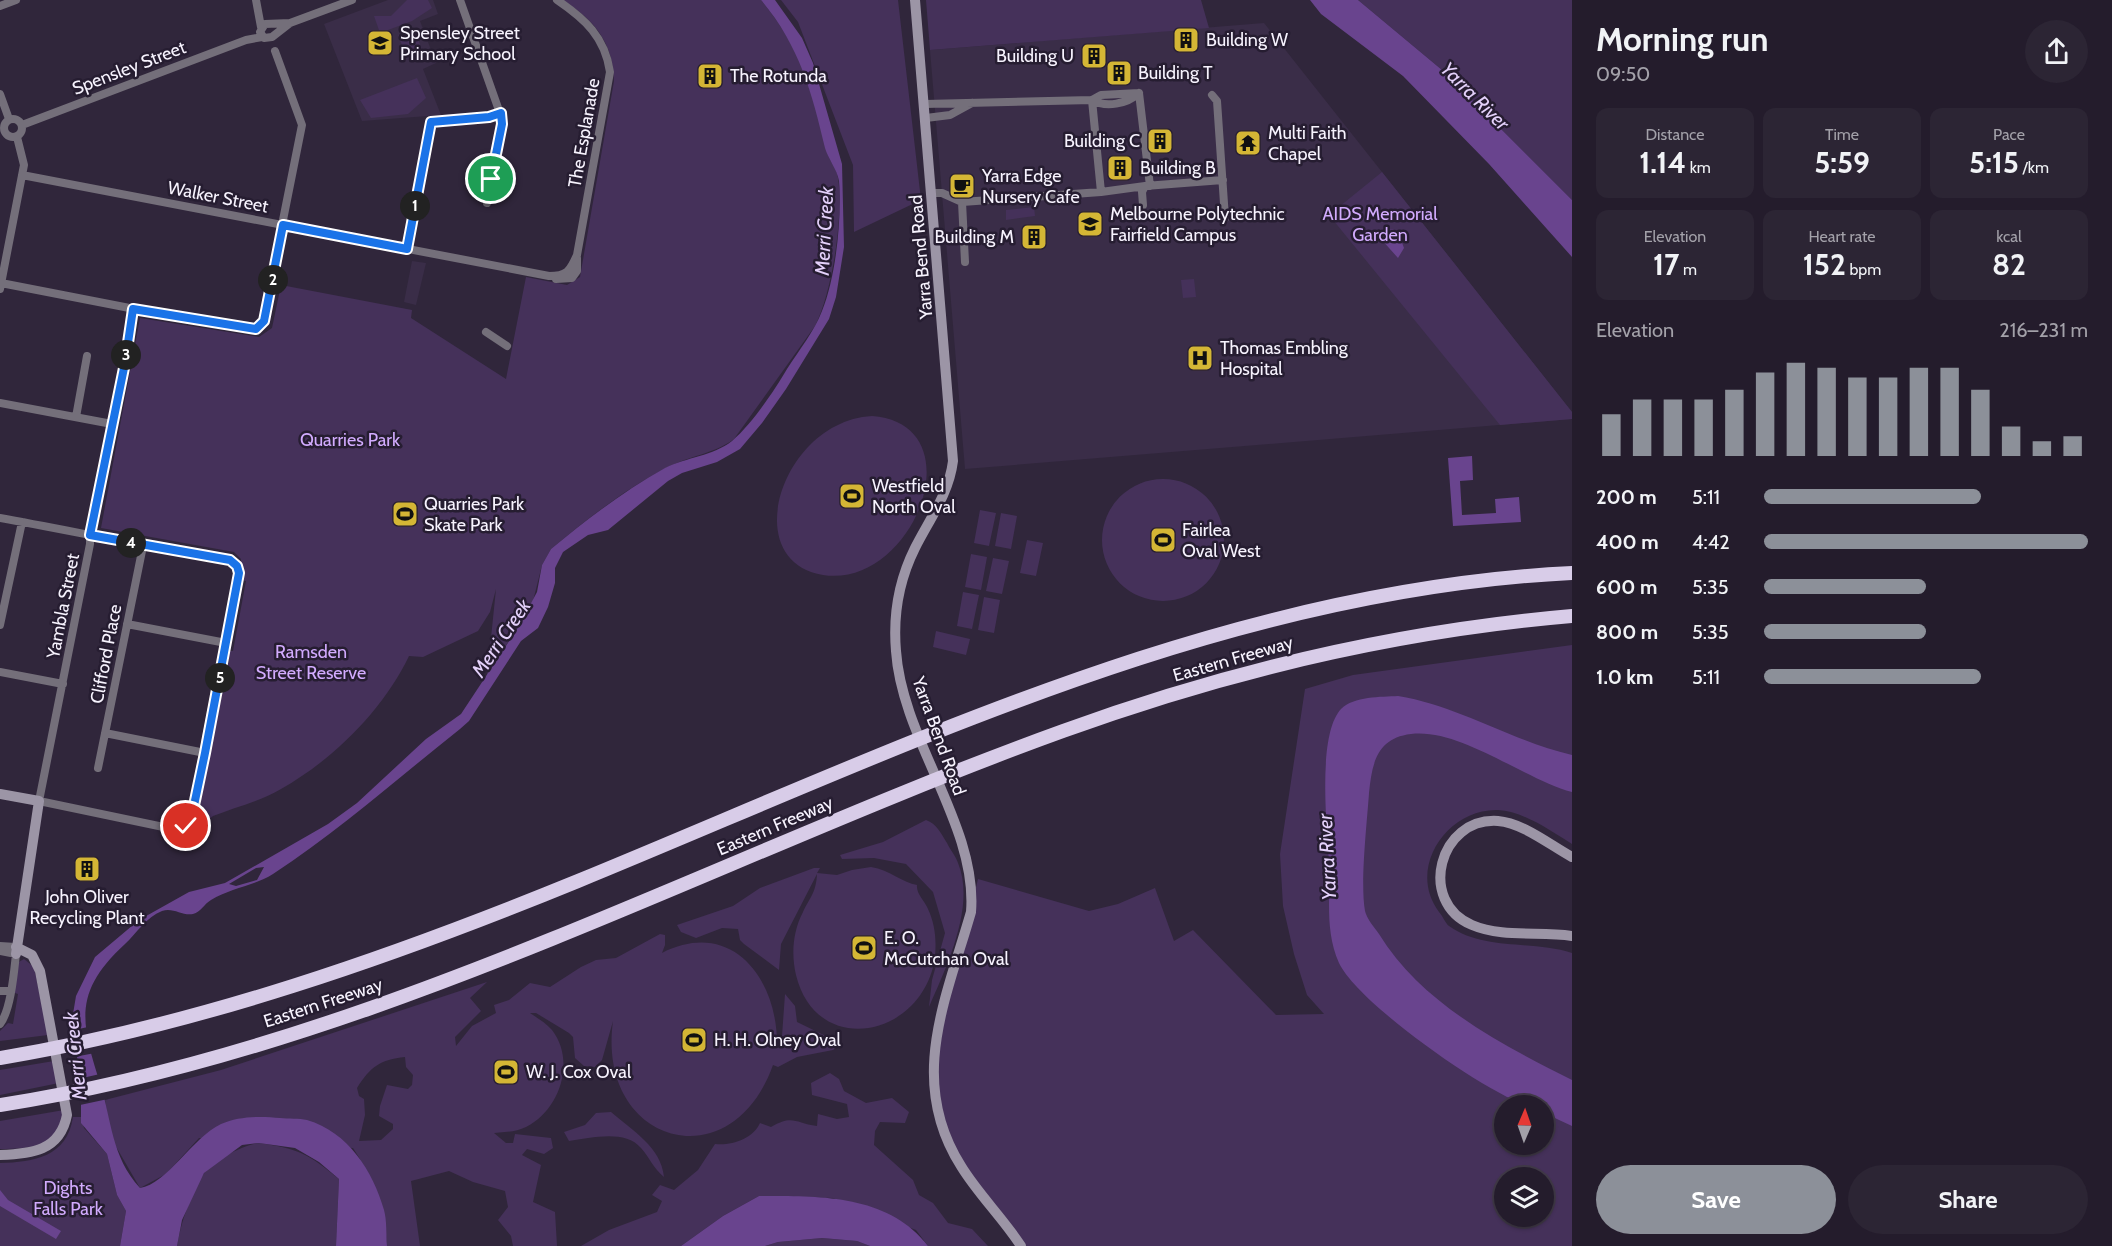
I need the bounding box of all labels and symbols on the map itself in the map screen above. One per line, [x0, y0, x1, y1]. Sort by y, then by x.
place label: Spensley Street Primary School [400, 22, 520, 65]
building icon: Building W [1171, 25, 1201, 55]
school or university icon: Spensley Street Primary School [365, 28, 395, 58]
place label: Building W [1206, 29, 1288, 51]
street label: Spensley Street [69, 36, 189, 100]
building icon: Building U [1079, 41, 1109, 71]
place label: Building U [996, 45, 1074, 67]
water label: Yarra River [1436, 57, 1515, 136]
building icon: Building T [1104, 58, 1134, 88]
building icon: The Rotunda [695, 61, 725, 91]
place label: Building T [1138, 62, 1213, 84]
place label: The Rotunda [730, 65, 827, 87]
street label: The Esplanade [564, 77, 604, 189]
place label: Multi Faith Chapel [1268, 122, 1347, 165]
building icon: Building C [1145, 126, 1175, 156]
temple icon: Multi Faith Chapel [1233, 128, 1263, 158]
place label: Building C [1064, 130, 1140, 152]
pin [465, 153, 516, 204]
building icon: Building B [1105, 153, 1135, 183]
place label: Building B [1140, 157, 1216, 179]
place label: Yarra Edge Nursery Cafe [981, 165, 1080, 208]
cafe icon: Yarra Edge Nursery Cafe [947, 171, 977, 201]
street label: Walker Street [166, 176, 270, 218]
water label: Merri Creek [810, 185, 838, 277]
pin: 1 [400, 191, 430, 221]
street label: Yarra Bend Road [905, 194, 937, 321]
place label: Melbourne Polytechnic Fairfield Campus [1110, 203, 1285, 246]
park label: AIDS Memorial Garden [1322, 203, 1438, 246]
school or university icon: Melbourne Polytechnic Fairfield Campus [1075, 209, 1105, 239]
building icon: Building M [1019, 222, 1049, 252]
place label: Building M [934, 226, 1014, 248]
pin: 2 [258, 265, 288, 295]
place label: Thomas Embling Hospital [1220, 337, 1349, 380]
pin: 3 [111, 340, 141, 370]
hospital icon: Thomas Embling Hospital [1185, 343, 1215, 373]
park label: Quarries Park [300, 429, 401, 451]
place label: Westfield North Oval [872, 475, 956, 518]
sports icon: Westfield North Oval [837, 481, 867, 511]
place label: Quarries Park Skate Park [424, 493, 525, 536]
sports icon: Quarries Park Skate Park [390, 499, 420, 529]
place label: Fairlea Oval West [1182, 519, 1261, 562]
sports icon: Fairlea Oval West [1148, 525, 1178, 555]
pin: 4 [116, 528, 146, 558]
street label: Yambla Street [42, 552, 84, 661]
water label: Merri Creek [466, 593, 537, 682]
street label: Clifford Place [86, 603, 126, 705]
street label: Eastern Freeway [1170, 631, 1296, 687]
park label: Ramsden Street Reserve [256, 641, 366, 684]
pin: 5 [205, 663, 235, 693]
street label: Yarra Bend Road [907, 673, 971, 798]
street label: Eastern Freeway [714, 792, 836, 860]
pin [160, 800, 211, 851]
water label: Yarra River [1313, 812, 1341, 901]
building icon: John Oliver Recycling Plant [72, 854, 102, 884]
place label: John Oliver Recycling Plant [29, 886, 145, 929]
place label: E. O. McCutchan Oval [884, 927, 1010, 970]
sports icon: E. O. McCutchan Oval [849, 933, 879, 963]
street label: Eastern Freeway [261, 973, 385, 1033]
water label: Merri Creek [58, 1009, 92, 1102]
sports icon: H. H. Olney Oval [679, 1025, 709, 1055]
place label: H. H. Olney Oval [714, 1029, 842, 1051]
sports icon: W. J. Cox Oval [491, 1057, 521, 1087]
place label: W. J. Cox Oval [526, 1061, 632, 1083]
north arrow [1494, 1095, 1554, 1155]
park label: Dights Falls Park [33, 1177, 104, 1220]

